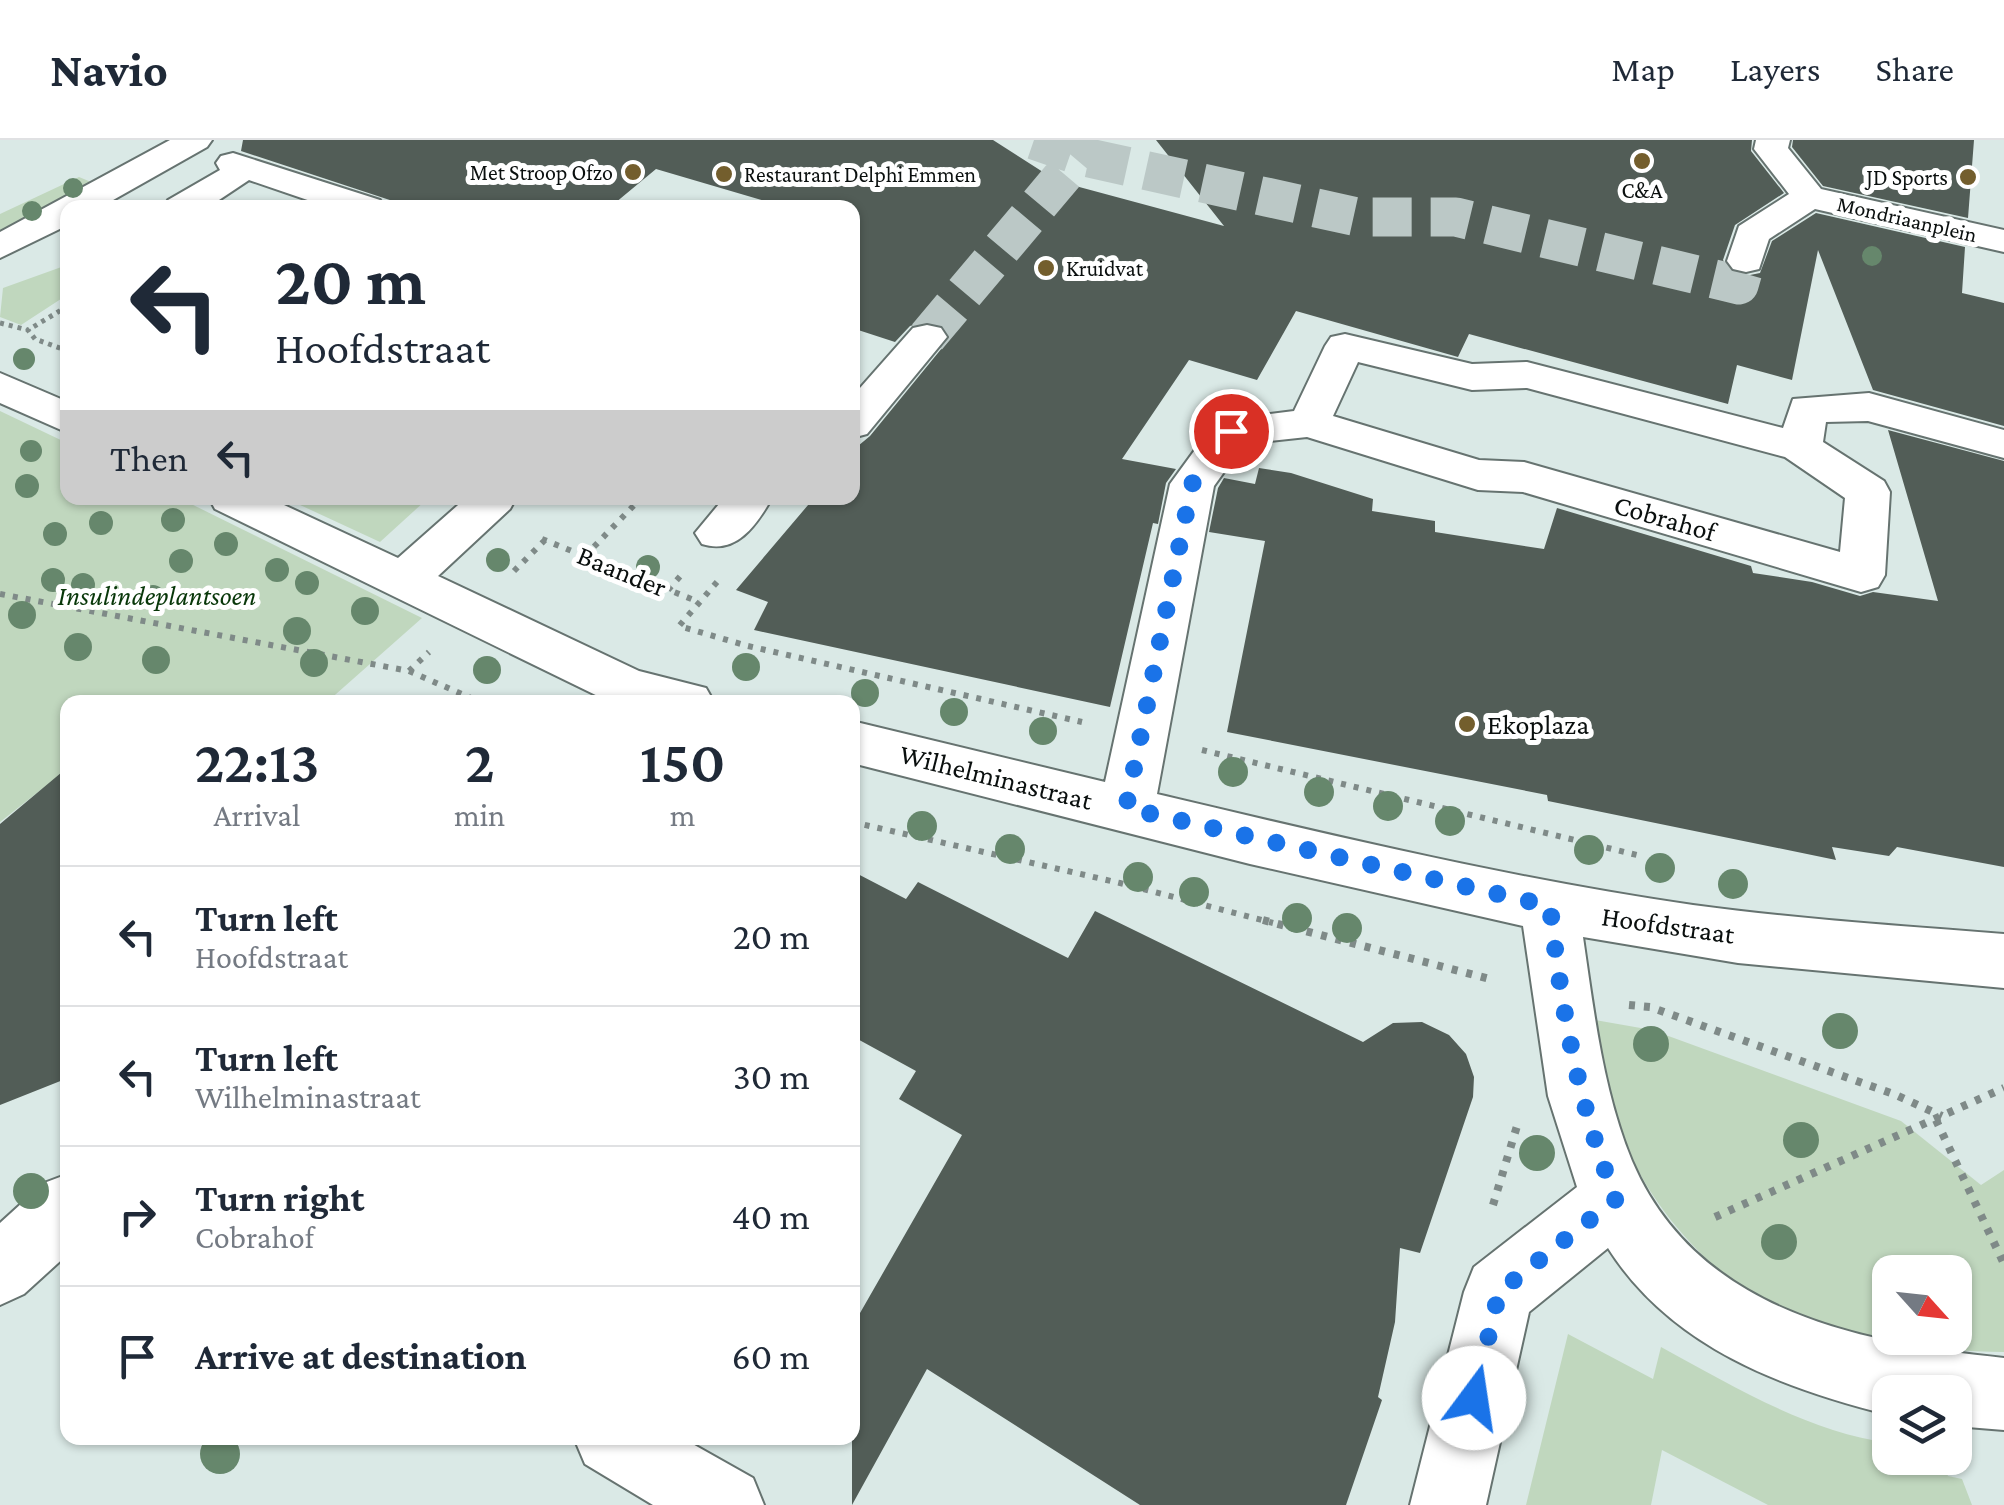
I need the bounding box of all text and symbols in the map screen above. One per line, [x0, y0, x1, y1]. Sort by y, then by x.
text: Navio [50, 43, 168, 96]
text: Map [1611, 50, 1675, 89]
text: Layers [1730, 50, 1821, 89]
text: Share [1876, 50, 1954, 89]
marker: C&A [1631, 150, 1653, 172]
place label: Met Stroop Ofzo [470, 160, 613, 185]
marker: Met Stroop Ofzo [622, 161, 644, 183]
place label: Restaurant Delphi Emmen [744, 162, 976, 187]
marker: Restaurant Delphi Emmen [713, 163, 735, 185]
place label: JD Sports [1864, 165, 1948, 190]
marker: JD Sports [1957, 166, 1979, 188]
place label: C&A [1621, 178, 1663, 203]
street label: Mondriaanplein [1835, 191, 1980, 247]
icon: left [110, 240, 240, 370]
text: 20 m [275, 241, 426, 319]
place label: Kruidvat [1066, 256, 1144, 281]
marker: Kruidvat [1035, 257, 1057, 279]
text: Hoofdstraat [275, 323, 490, 373]
pin [1189, 389, 1274, 474]
icon: arrive [1204, 404, 1259, 459]
icon: left [208, 430, 263, 485]
text: Then [110, 437, 188, 479]
street label: Cobrahof [1611, 489, 1721, 548]
street label: Baander [573, 539, 671, 603]
park label: Insulindeplantsoen [58, 580, 256, 611]
place label: Ekoplaza [1487, 709, 1589, 740]
marker: Ekoplaza [1456, 713, 1478, 735]
text: 22:13 [195, 728, 319, 795]
text: 2 [465, 728, 494, 795]
text: 150 [640, 728, 725, 795]
street label: Wilhelminastraat [897, 738, 1096, 816]
text: Arrival [213, 797, 300, 833]
text: min [454, 797, 505, 833]
text: m [670, 797, 695, 833]
text: Turn left [195, 897, 338, 939]
street label: Hoofdstraat [1600, 900, 1737, 950]
icon: left [110, 909, 165, 964]
text: 20 m [733, 915, 810, 957]
text: Hoofdstraat [195, 939, 348, 975]
text: Turn left [195, 1037, 338, 1079]
icon: left [110, 1049, 165, 1104]
text: 30 m [733, 1055, 810, 1097]
text: Wilhelminastraat [195, 1079, 421, 1115]
text: Turn right [195, 1177, 364, 1219]
icon: right [110, 1189, 165, 1244]
text: 40 m [731, 1195, 810, 1237]
text: Cobrahof [195, 1219, 314, 1255]
north arrow [1872, 1255, 1972, 1355]
map controls [1872, 1255, 1972, 1475]
icon: arrive [110, 1329, 165, 1384]
text: Arrive at destination [195, 1335, 527, 1377]
text: 60 m [732, 1335, 810, 1377]
position arrow [1422, 1346, 1526, 1450]
button: layers [1872, 1375, 1972, 1475]

